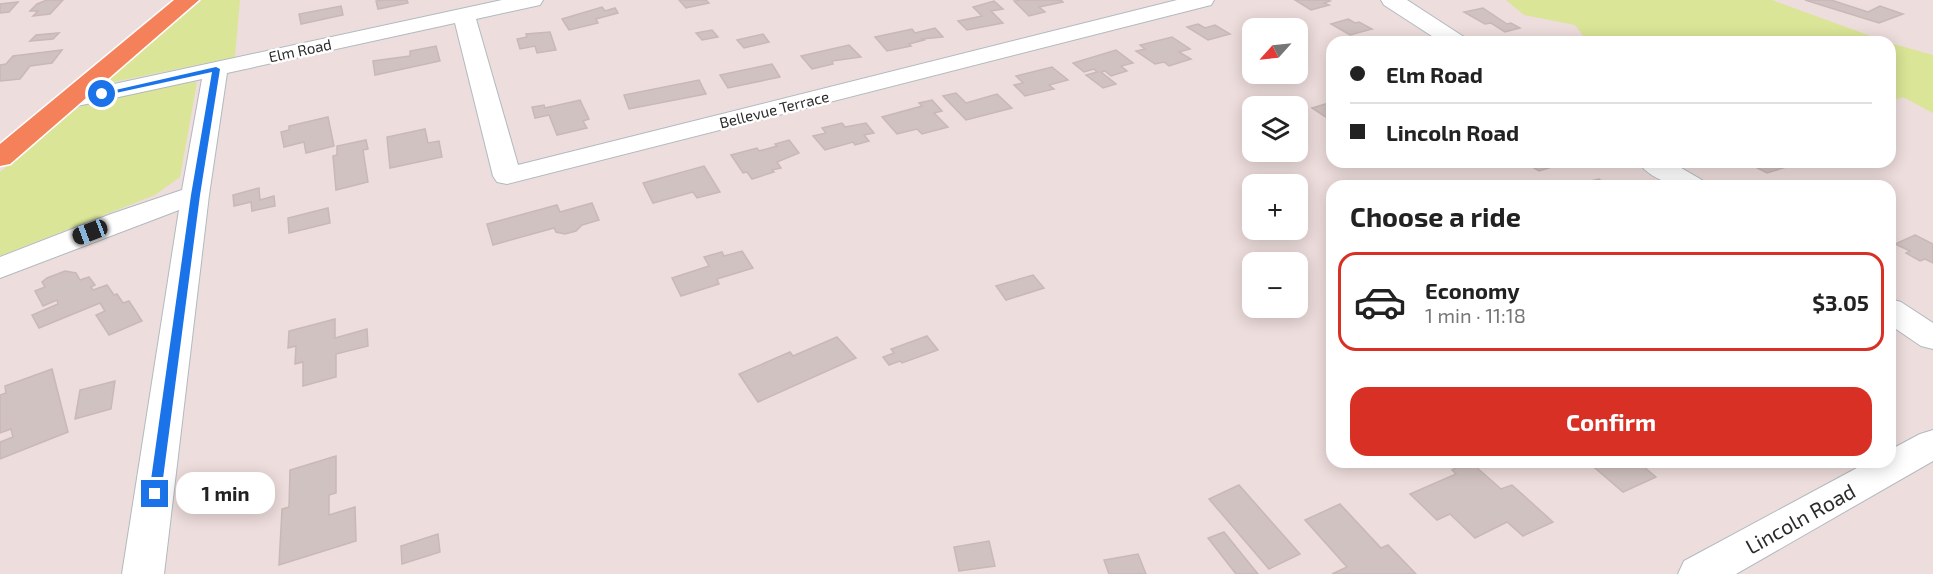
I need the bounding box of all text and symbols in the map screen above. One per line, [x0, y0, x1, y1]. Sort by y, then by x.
north arrow [1242, 18, 1308, 84]
map controls [1242, 18, 1308, 318]
street label: Elm Road [267, 35, 333, 65]
text: Elm Road [1386, 61, 1483, 87]
route start [88, 80, 115, 107]
street label: Bellevue Terrace [717, 87, 831, 131]
button: layers [1242, 96, 1308, 162]
text: Lincoln Road [1386, 119, 1519, 145]
button: + [1242, 174, 1308, 240]
text: Choose a ride [1350, 200, 1521, 232]
car [70, 217, 110, 247]
button: − [1242, 252, 1308, 318]
icon: car [1353, 275, 1407, 329]
text: Economy [1425, 277, 1520, 303]
text: $3.05 [1812, 289, 1869, 315]
text: 1 min · 11:18 [1425, 303, 1526, 327]
button: Confirm [1350, 387, 1872, 456]
callout: 1 min [176, 473, 275, 515]
street label: Lincoln Road [1741, 478, 1859, 558]
route end [141, 480, 168, 507]
text: 1 min [201, 481, 250, 505]

